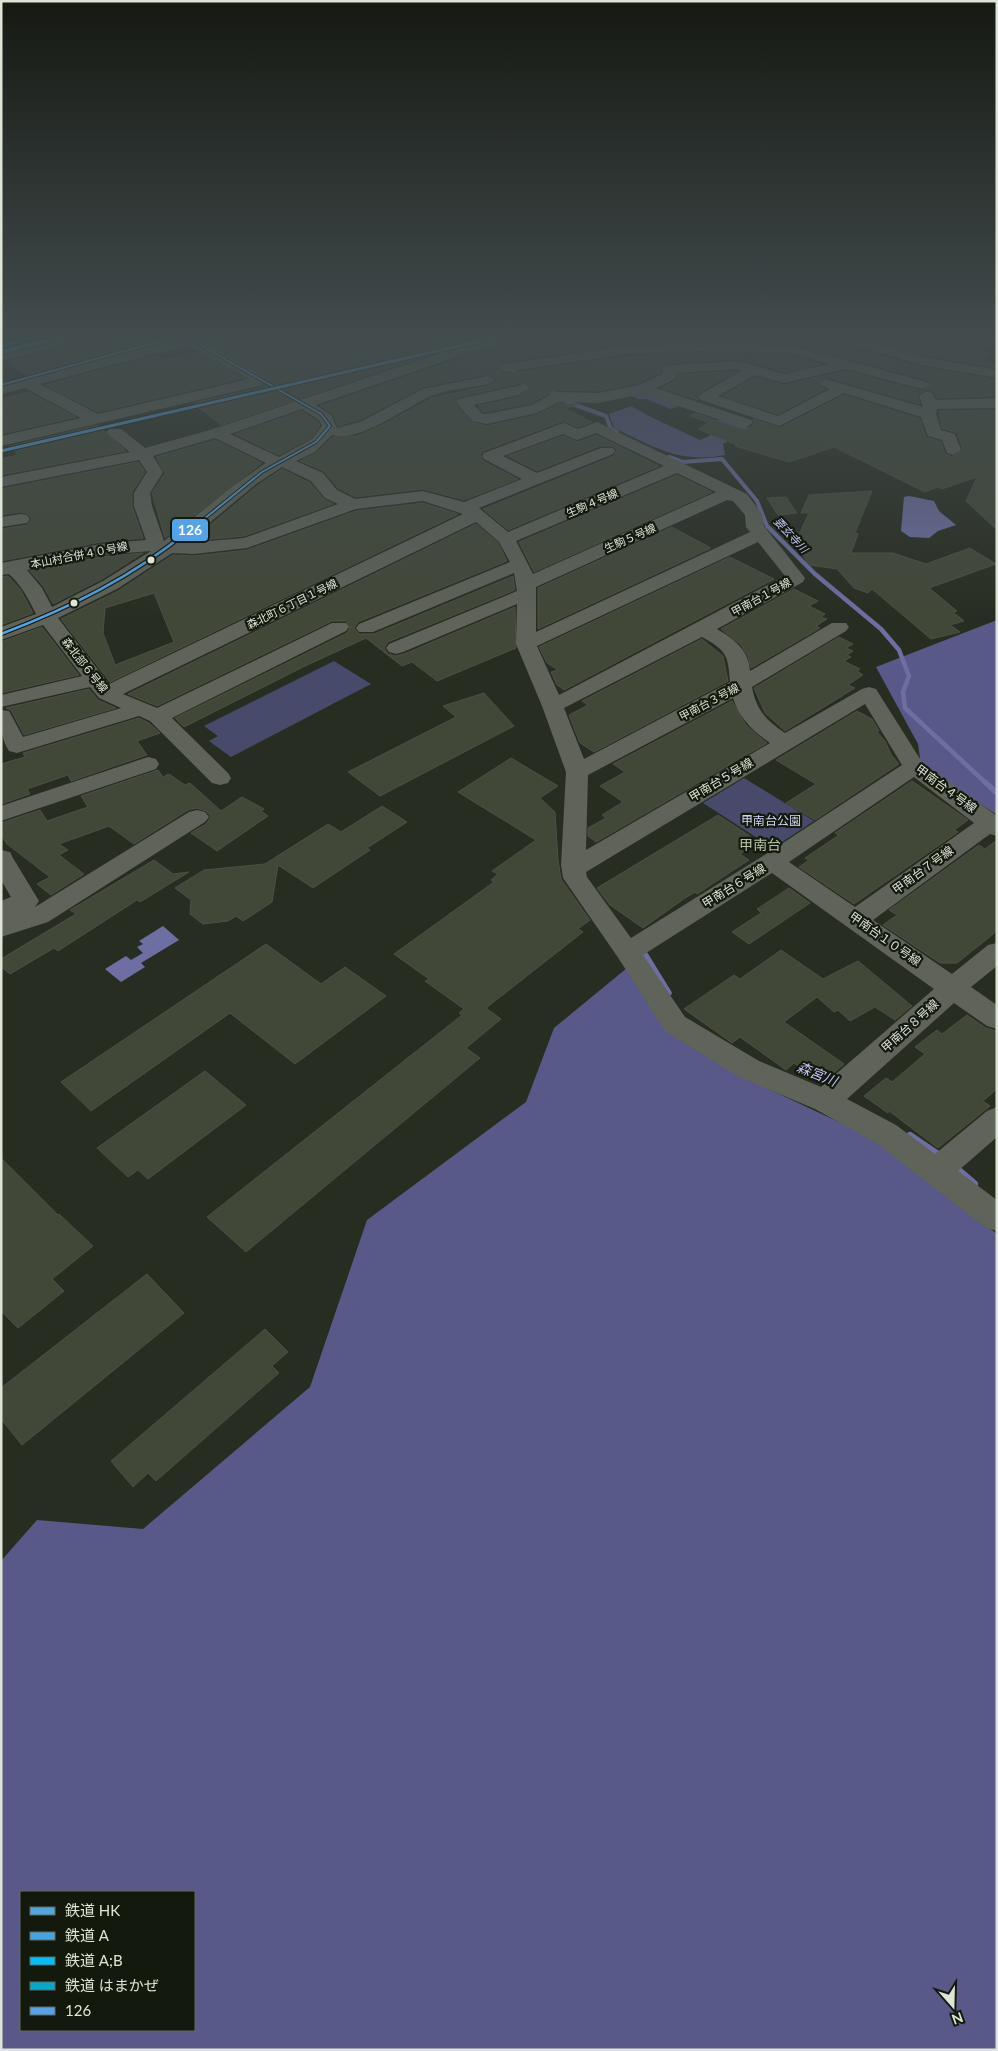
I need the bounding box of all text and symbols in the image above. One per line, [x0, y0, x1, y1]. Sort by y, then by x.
street label: 生駒４号線 [564, 486, 620, 519]
water label: 要玄寺川 [772, 514, 812, 556]
line badge: 126 [171, 518, 209, 542]
street label: 生駒５号線 [602, 520, 658, 555]
text: 126 [178, 521, 202, 538]
street label: 本山村合併４０号線 [29, 539, 129, 570]
unlabelled marker [146, 555, 156, 565]
street label: 甲南台１号線 [729, 575, 793, 618]
street label: 森北町６丁目１号線 [244, 576, 339, 631]
unlabelled marker [69, 598, 79, 608]
street label: 森北部６号線 [60, 635, 111, 695]
street label: 甲南台３号線 [677, 680, 741, 723]
street label: 甲南台５号線 [686, 755, 755, 805]
street label: 甲南台４号線 [913, 761, 980, 816]
park label: 甲南台公園 [741, 813, 801, 828]
district label: 甲南台 [739, 836, 781, 853]
street label: 甲南台７号線 [889, 842, 956, 897]
street label: 甲南台６号線 [699, 860, 768, 911]
street label: 甲南台１０号線 [847, 908, 924, 969]
street label: 甲南台８号線 [878, 996, 941, 1055]
water label: 森宮川 [795, 1058, 842, 1090]
legend [20, 1891, 195, 2031]
text: 鉄道 HK [65, 1901, 120, 1919]
text: 鉄道 A [65, 1926, 110, 1944]
text: 鉄道 A;B [65, 1951, 123, 1969]
text: 鉄道 はまかぜ [65, 1976, 159, 1994]
north arrow [928, 1981, 978, 2031]
text: 126 [65, 2001, 91, 2019]
text: N [950, 2009, 966, 2029]

